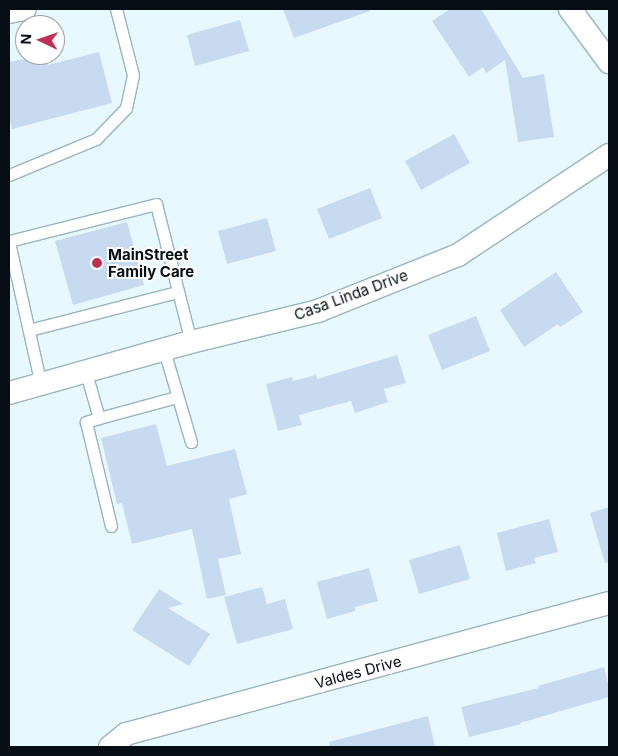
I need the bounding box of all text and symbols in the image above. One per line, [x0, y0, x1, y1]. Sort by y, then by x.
north arrow [15, 15, 65, 65]
text: N [17, 33, 34, 45]
place label: MainStreet Family Care [108, 245, 194, 280]
marker: MainStreet Family Care [90, 256, 104, 270]
street label: Casa Linda Drive [292, 266, 410, 324]
street label: Valdes Drive [313, 652, 403, 692]

